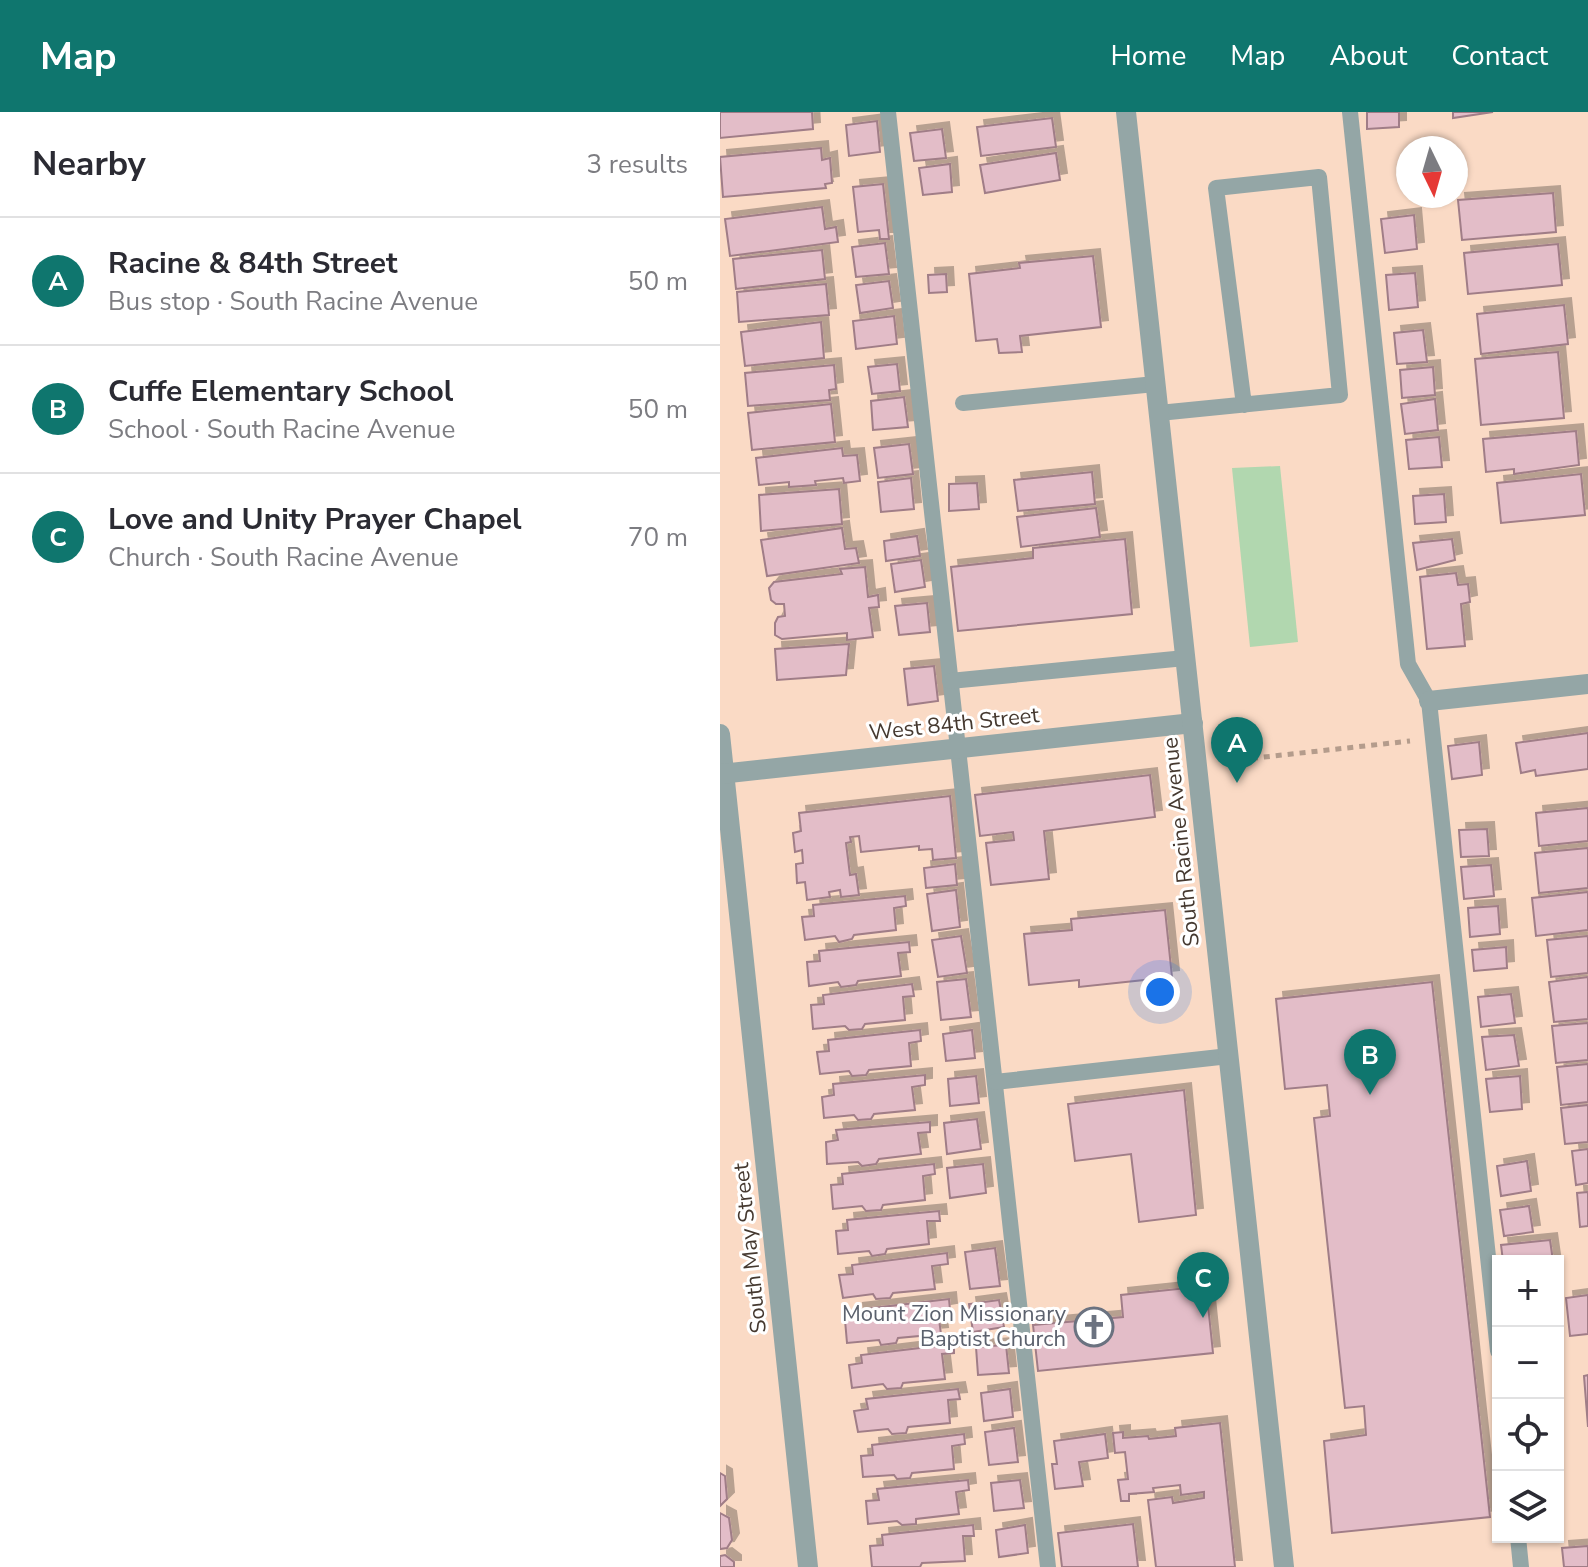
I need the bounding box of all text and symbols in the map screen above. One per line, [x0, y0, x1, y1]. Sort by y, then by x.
text: Map [40, 31, 117, 82]
text: Home [1111, 37, 1186, 75]
text: Map [1230, 37, 1285, 75]
text: About [1329, 37, 1407, 75]
text: Contact [1451, 37, 1548, 75]
north arrow [1396, 136, 1468, 208]
text: Nearby [32, 141, 146, 187]
text: 3 results [587, 147, 688, 182]
text: Racine & 84th Street [108, 243, 397, 284]
text: A [48, 264, 68, 299]
text: 50 m [628, 264, 688, 299]
text: Bus stop · South Racine Avenue [108, 284, 478, 319]
text: Cuffe Elementary School [108, 371, 453, 412]
text: B [49, 392, 67, 427]
text: 50 m [628, 392, 688, 427]
text: School · South Racine Avenue [108, 412, 455, 447]
text: Love and Unity Prayer Chapel [108, 499, 522, 540]
text: C [49, 520, 67, 555]
text: 70 m [628, 520, 688, 555]
text: Church · South Racine Avenue [108, 540, 459, 575]
street label: West 84th Street [868, 700, 1041, 748]
pin: A [1211, 717, 1263, 783]
street label: South Racine Avenue [1155, 736, 1207, 948]
your location [1140, 972, 1180, 1012]
pin: B [1344, 1029, 1396, 1095]
street label: South May Street [726, 1161, 774, 1335]
pin: C [1177, 1252, 1229, 1318]
map controls [1492, 1255, 1564, 1543]
button: + [1492, 1255, 1564, 1327]
place label: Mount Zion Missionary Baptist Church [842, 1299, 1067, 1354]
church icon: Mount Zion Missionary Baptist Church [1073, 1306, 1115, 1348]
button: − [1492, 1327, 1564, 1399]
button: locate [1492, 1399, 1564, 1471]
button: layers [1492, 1471, 1564, 1543]

